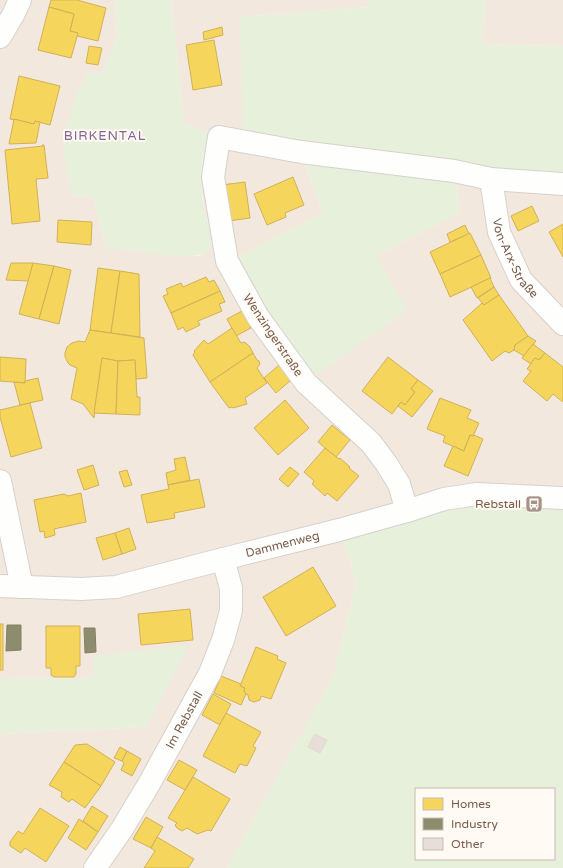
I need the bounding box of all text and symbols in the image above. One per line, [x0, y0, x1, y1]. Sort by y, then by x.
district label: BIRKENTAL [64, 128, 146, 144]
street label: Von-Arx-Straße [490, 217, 541, 301]
street label: Wenzingerstraße [240, 291, 306, 379]
bus stop icon: Rebstall [524, 494, 544, 514]
place label: Rebstall [475, 497, 521, 511]
street label: Dammenweg [244, 528, 321, 560]
street label: Im Rebstall [163, 689, 206, 751]
legend [415, 788, 555, 860]
text: Homes [451, 797, 491, 811]
text: Industry [451, 817, 498, 831]
text: Other [451, 837, 484, 851]

